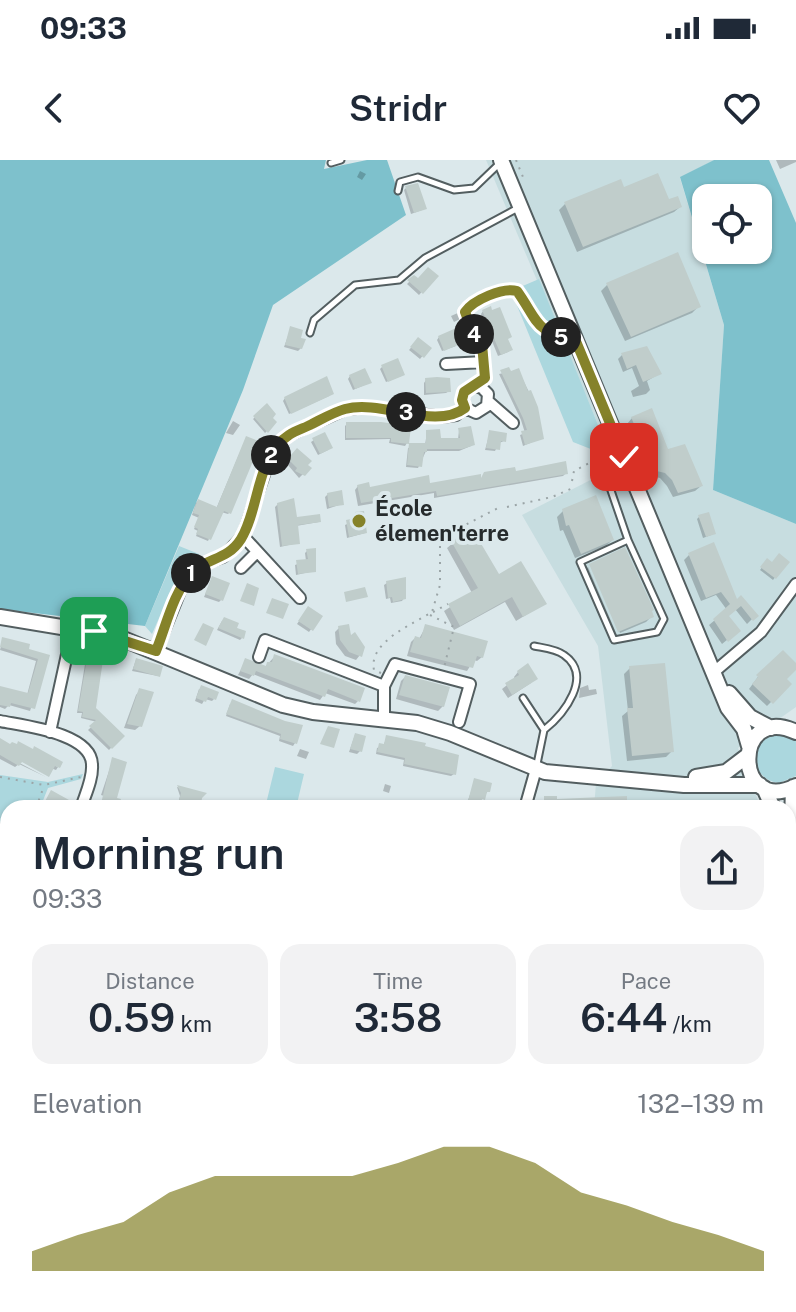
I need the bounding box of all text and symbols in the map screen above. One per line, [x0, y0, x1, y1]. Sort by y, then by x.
text: 09:33 [40, 10, 127, 46]
icon: back [32, 86, 76, 130]
icon: heart [720, 86, 764, 130]
text: Stridr [349, 87, 447, 129]
map controls [692, 184, 772, 264]
button: locate [692, 184, 772, 264]
pin: 4 [454, 314, 494, 354]
pin: 5 [541, 317, 581, 357]
text: 4 [467, 321, 481, 347]
text: 5 [554, 324, 568, 350]
pin: 3 [386, 392, 426, 432]
text: 3 [399, 399, 413, 425]
pin [590, 423, 658, 491]
pin: 2 [251, 435, 291, 475]
icon: check [602, 435, 646, 479]
text: 2 [264, 442, 278, 468]
place label: École élemen'terre [375, 495, 509, 546]
marker: École élemen'terre [350, 512, 368, 530]
pin: 1 [171, 553, 211, 593]
text: 1 [186, 560, 196, 586]
pin [60, 597, 128, 665]
icon: arrive [72, 609, 116, 653]
button: share [680, 826, 764, 910]
text: Morning run [32, 827, 285, 879]
text: 09:33 [32, 883, 102, 914]
text: Distance [105, 968, 195, 994]
text: Time [373, 968, 423, 994]
text: Pace [621, 968, 671, 994]
text: 0.59 [88, 994, 175, 1041]
text: 3:58 [354, 994, 442, 1041]
text: 6:44 [580, 994, 667, 1041]
text: km [175, 1011, 212, 1037]
text: /km [667, 1011, 712, 1037]
text: Elevation [32, 1088, 142, 1119]
text: 132–139 m [637, 1088, 764, 1119]

